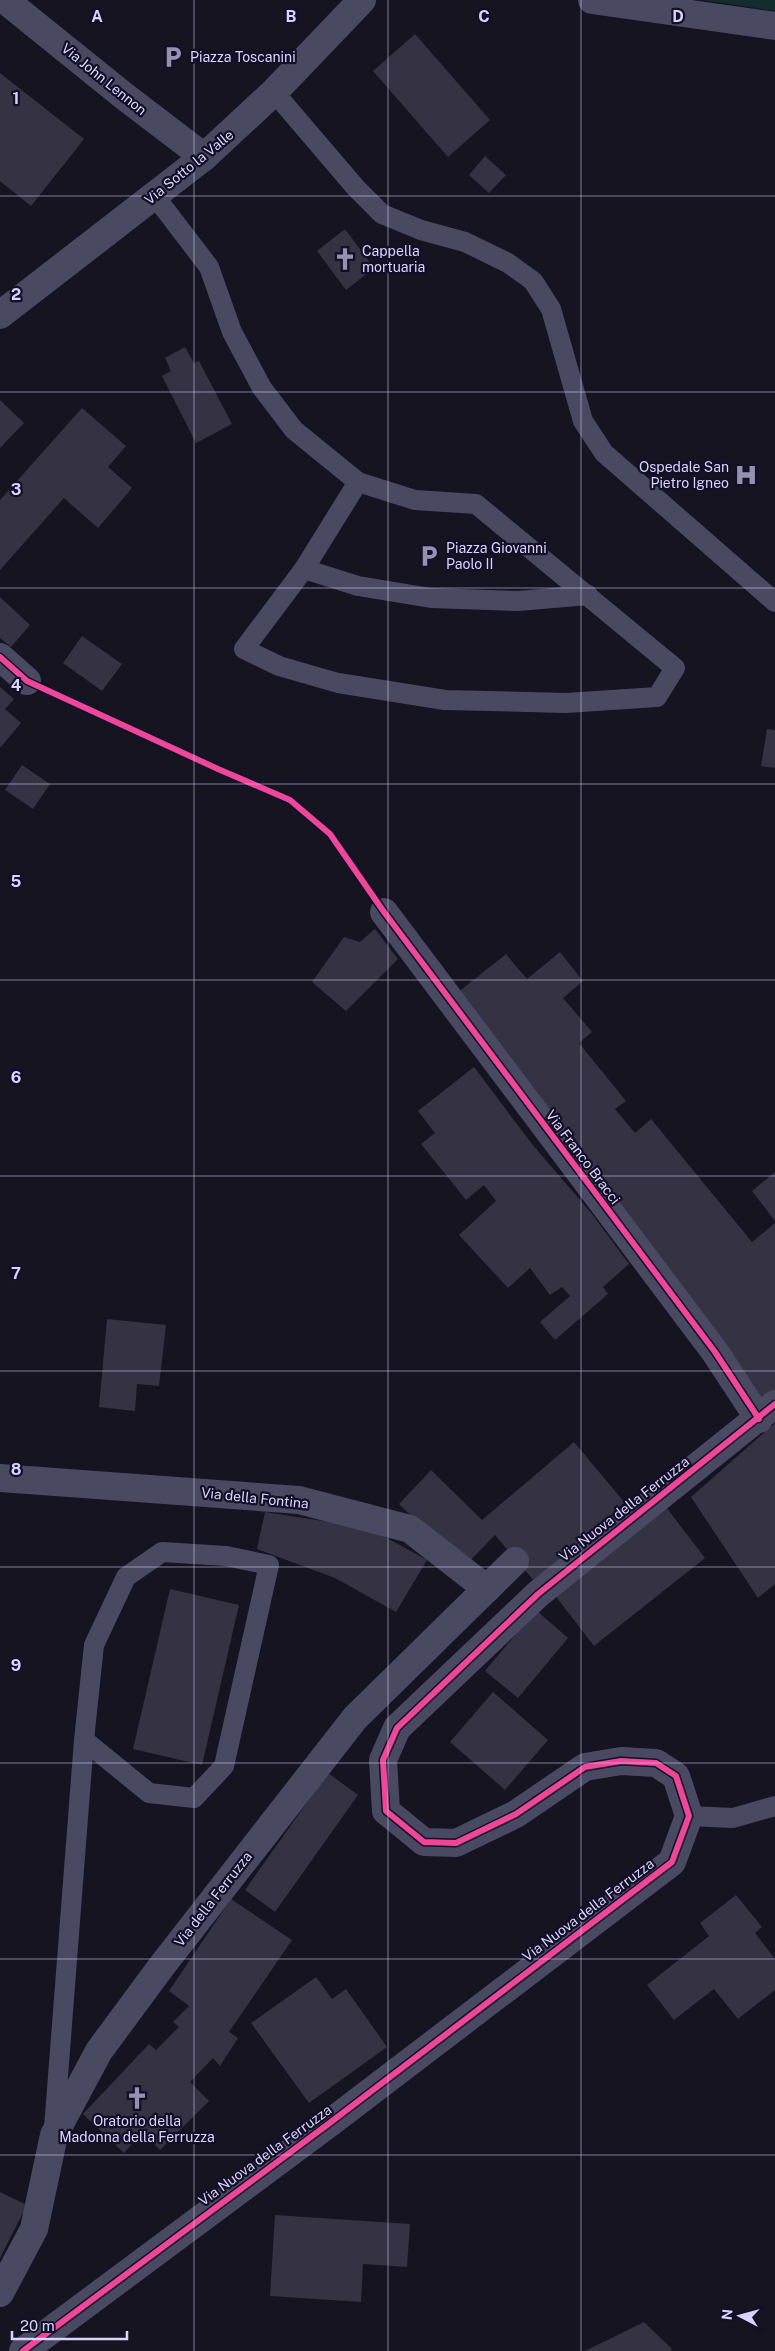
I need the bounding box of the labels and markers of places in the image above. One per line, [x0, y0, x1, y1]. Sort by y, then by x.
parking icon: Piazza Toscanini [160, 44, 186, 70]
place label: Piazza Toscanini [190, 49, 296, 65]
place label: Cappella mortuaria [362, 243, 425, 275]
church icon: Cappella mortuaria [332, 246, 358, 272]
place label: Ospedale San Pietro Igneo [639, 459, 729, 491]
hospital icon: Ospedale San Pietro Igneo [733, 462, 759, 488]
place label: Piazza Giovanni Paolo II [446, 540, 547, 572]
parking icon: Piazza Giovanni Paolo II [416, 543, 442, 569]
church icon: Oratorio della Madonna della Ferruzza [124, 2085, 150, 2111]
place label: Oratorio della Madonna della Ferruzza [59, 2113, 215, 2145]

